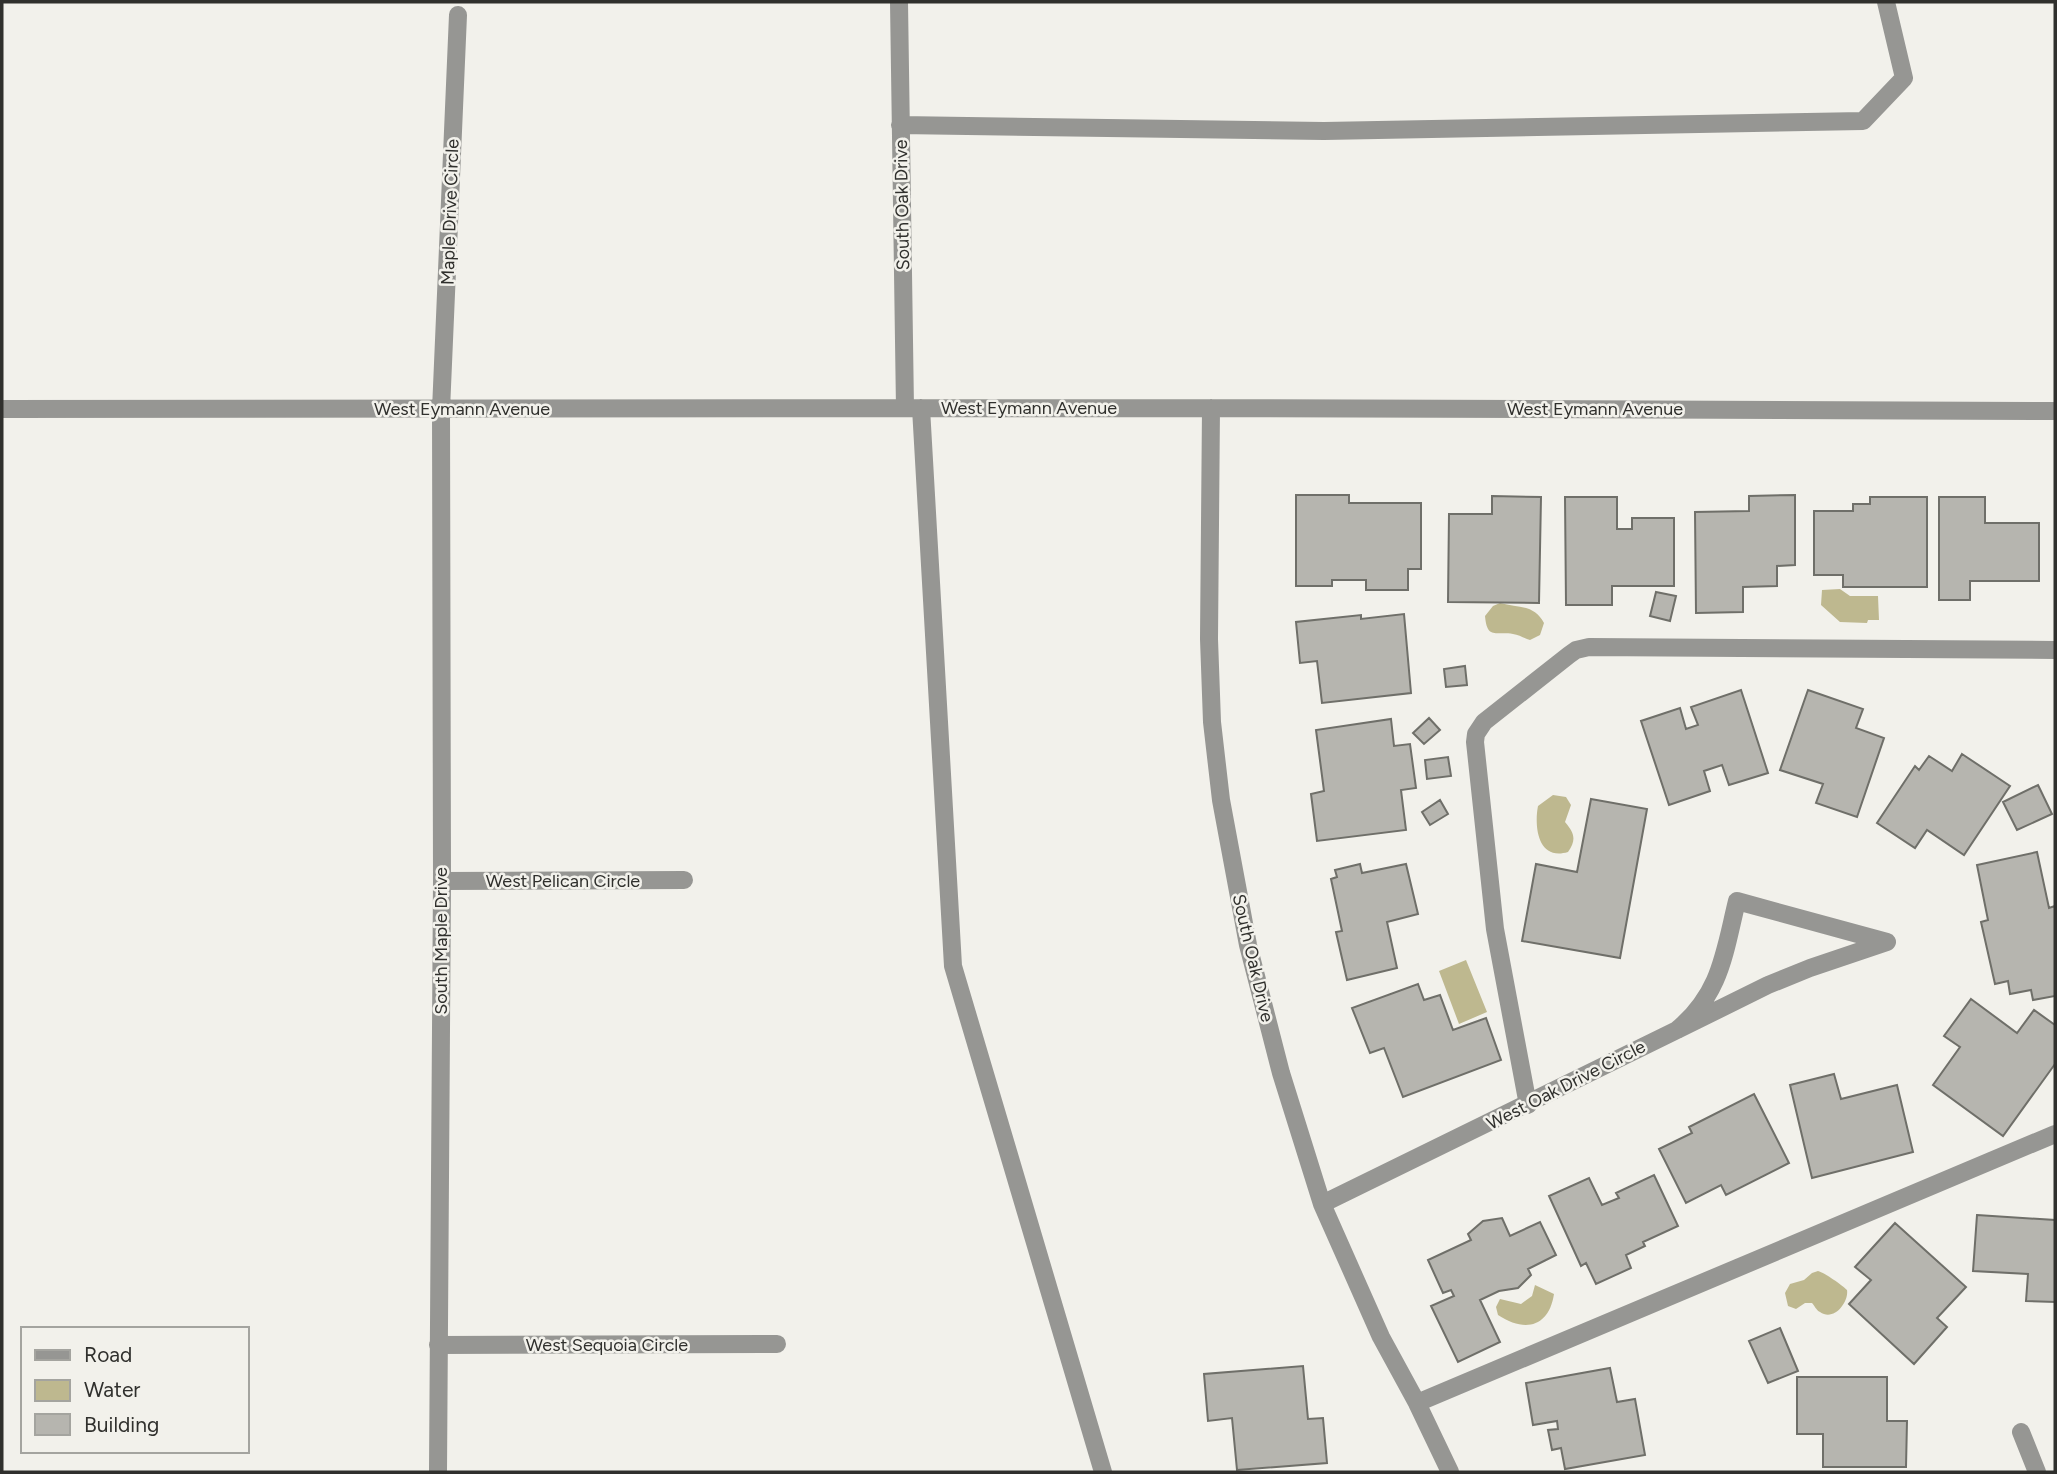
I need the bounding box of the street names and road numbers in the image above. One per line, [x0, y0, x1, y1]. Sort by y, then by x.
street label: Maple Drive Circle [436, 138, 464, 285]
street label: South Oak Drive [890, 139, 914, 271]
street label: West Eymann Avenue [941, 397, 1117, 419]
street label: West Eymann Avenue [374, 398, 550, 420]
street label: West Eymann Avenue [1507, 398, 1683, 420]
street label: South Maple Drive [430, 867, 452, 1015]
street label: West Pelican Circle [486, 870, 640, 892]
street label: South Oak Drive [1228, 892, 1278, 1024]
street label: West Oak Drive Circle [1483, 1035, 1649, 1135]
street label: West Sequoia Circle [526, 1334, 688, 1356]

